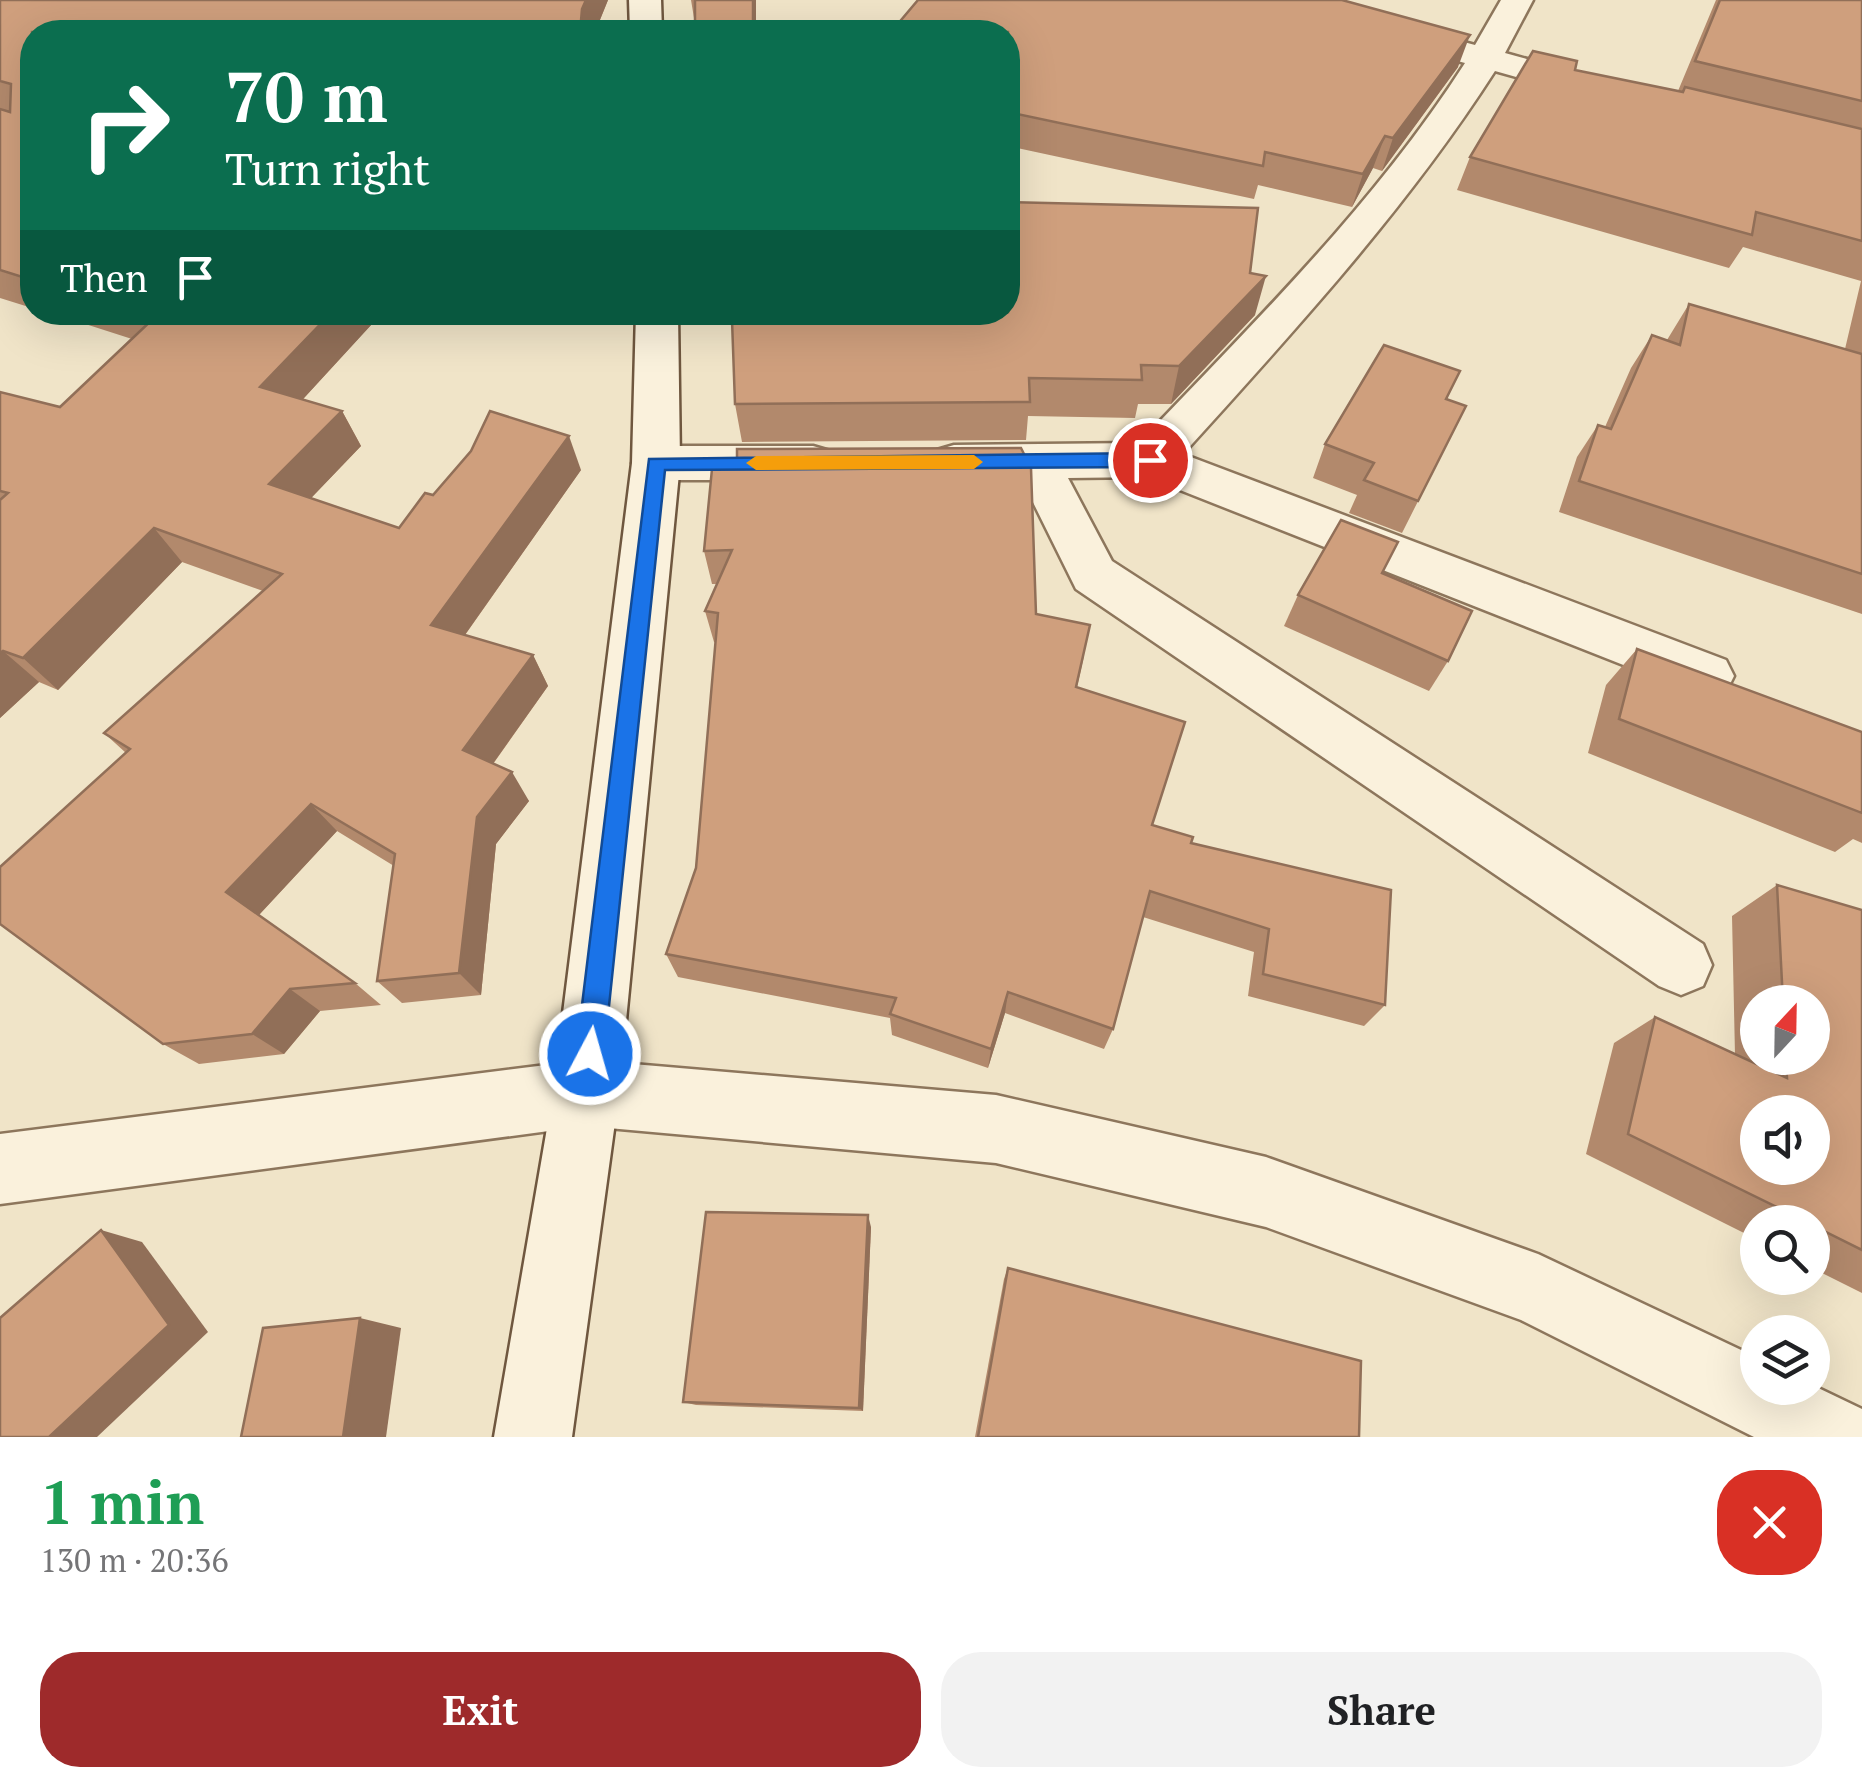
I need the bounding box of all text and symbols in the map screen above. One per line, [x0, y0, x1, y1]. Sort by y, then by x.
text: 70 m [225, 49, 388, 142]
icon: right [60, 60, 190, 190]
text: Turn right [225, 138, 430, 198]
icon: arrive [168, 250, 223, 305]
text: Then [60, 253, 148, 303]
pin [1108, 418, 1193, 503]
icon: arrive [1123, 433, 1178, 488]
north arrow [1740, 985, 1830, 1075]
map controls [1740, 985, 1830, 1405]
position arrow [538, 1002, 642, 1106]
button: sound [1740, 1095, 1830, 1185]
button: search [1740, 1205, 1830, 1295]
button: layers [1740, 1315, 1830, 1405]
text: 1 min [40, 1462, 204, 1541]
button: close [1717, 1470, 1822, 1575]
text: 130 m · 20:36 [40, 1539, 228, 1581]
button: Exit [40, 1652, 921, 1767]
button: Share [941, 1652, 1822, 1767]

